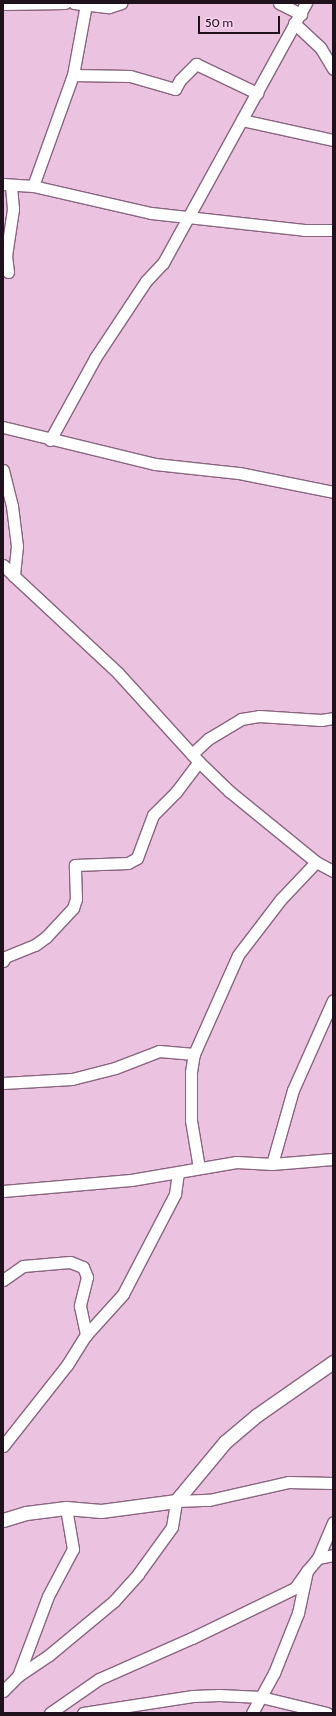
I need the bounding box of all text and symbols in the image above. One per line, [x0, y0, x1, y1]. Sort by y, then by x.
scale bar [200, 8, 282, 34]
text: 50 m [205, 15, 233, 30]

